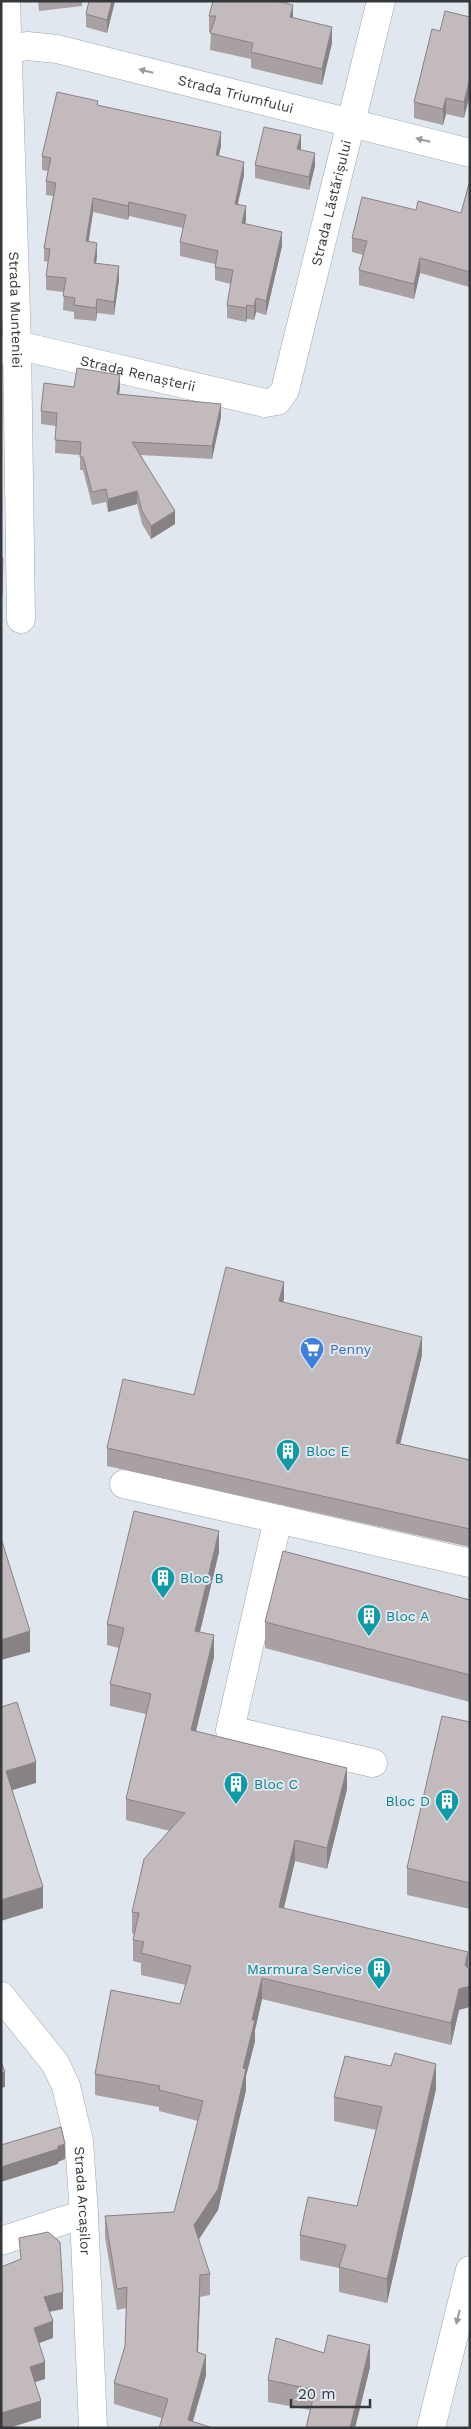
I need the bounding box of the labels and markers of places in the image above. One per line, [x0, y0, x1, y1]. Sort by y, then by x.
supermarket icon: Penny [299, 1336, 325, 1370]
place label: Penny [330, 1341, 372, 1357]
building icon: Bloc E [275, 1438, 301, 1472]
place label: Bloc E [306, 1443, 349, 1459]
building icon: Bloc B [150, 1565, 176, 1599]
place label: Bloc B [180, 1570, 224, 1586]
building icon: Bloc A [356, 1603, 382, 1637]
place label: Bloc A [386, 1608, 429, 1624]
building icon: Bloc C [223, 1771, 249, 1805]
place label: Bloc C [254, 1776, 298, 1792]
building icon: Bloc D [434, 1788, 460, 1822]
place label: Bloc D [385, 1793, 430, 1809]
building icon: Marmura Service [366, 1956, 392, 1990]
place label: Marmura Service [247, 1961, 362, 1977]

